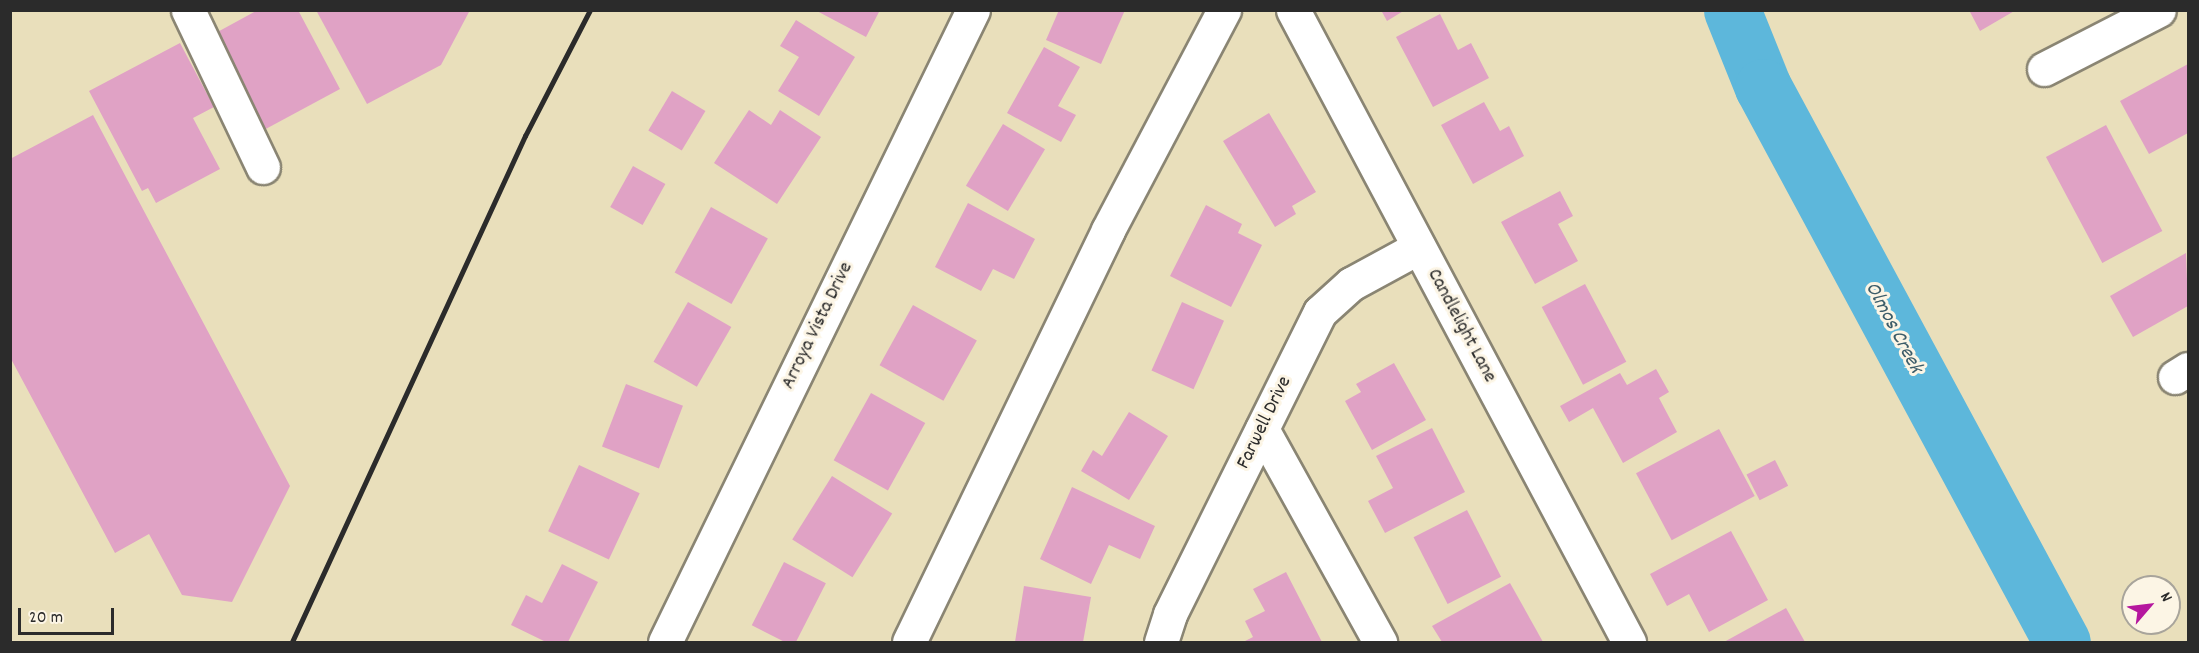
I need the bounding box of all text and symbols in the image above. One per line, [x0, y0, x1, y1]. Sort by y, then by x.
street label: Arroya Vista Drive [777, 259, 859, 393]
street label: Candlelight Lane [1421, 265, 1501, 387]
water label: Olmos Creek [1858, 278, 1928, 378]
street label: Farwell Drive [1232, 373, 1298, 473]
north arrow [2121, 575, 2181, 635]
text: N [2154, 588, 2178, 606]
scale bar [21, 596, 117, 634]
text: 20 m [29, 606, 63, 631]

